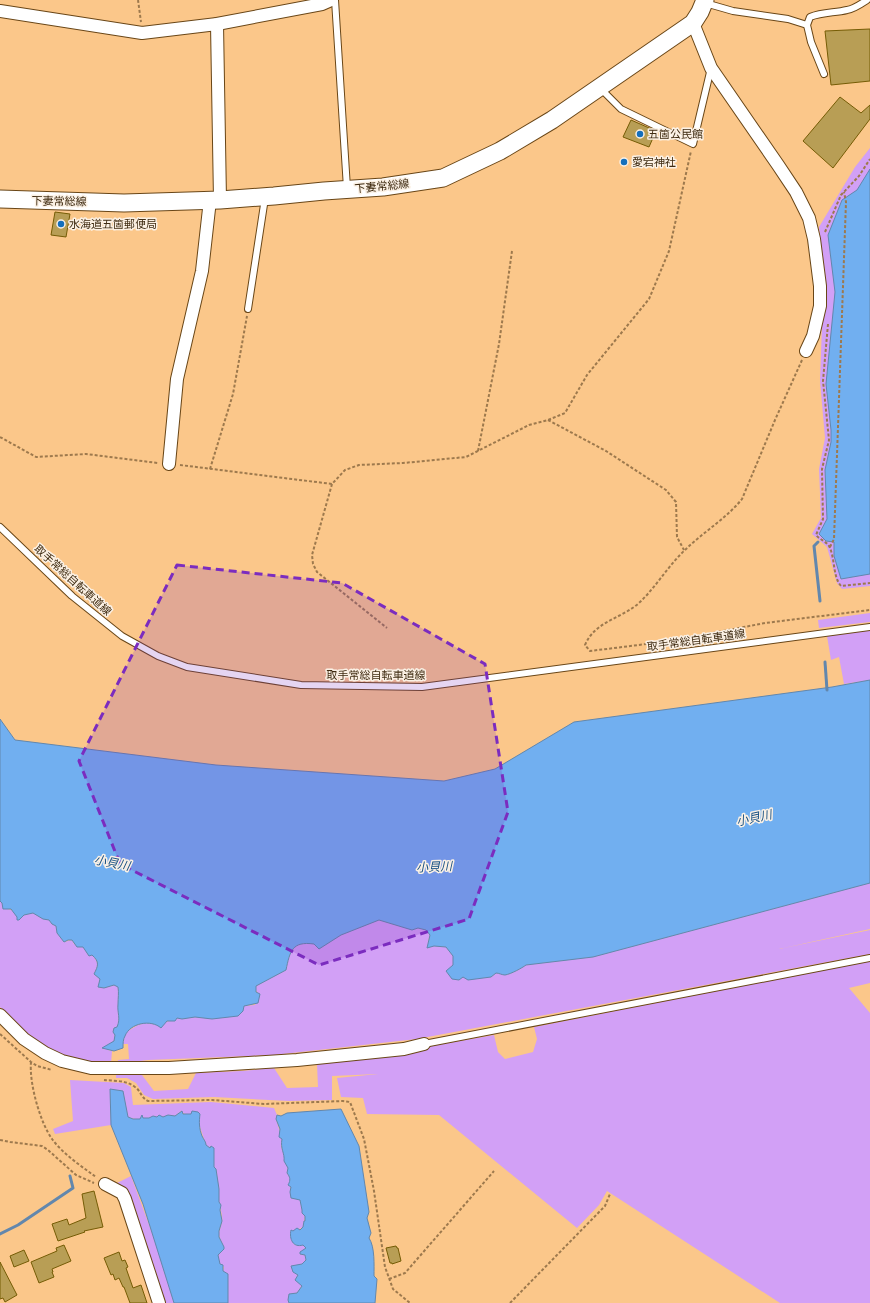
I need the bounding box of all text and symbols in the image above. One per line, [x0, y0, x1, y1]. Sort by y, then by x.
place label: 五箇公民館 [648, 127, 703, 141]
marker: 五箇公民館 [635, 129, 645, 139]
place label: 愛宕神社 [632, 155, 676, 169]
marker: 愛宕神社 [619, 157, 629, 167]
street label: 下妻常総線 [354, 176, 410, 196]
street label: 下妻常総線 [31, 194, 87, 208]
place label: 水海道五箇郵便局 [69, 217, 157, 231]
marker: 水海道五箇郵便局 [56, 219, 66, 229]
street label: 取手常総自転車道線 [32, 542, 114, 618]
street label: 取手常総自転車道線 [646, 626, 746, 654]
street label: 取手常総自転車道線 [327, 668, 426, 682]
water label: 小貝川 [735, 806, 775, 829]
water label: 小貝川 [93, 852, 133, 874]
water label: 小貝川 [416, 858, 454, 875]

